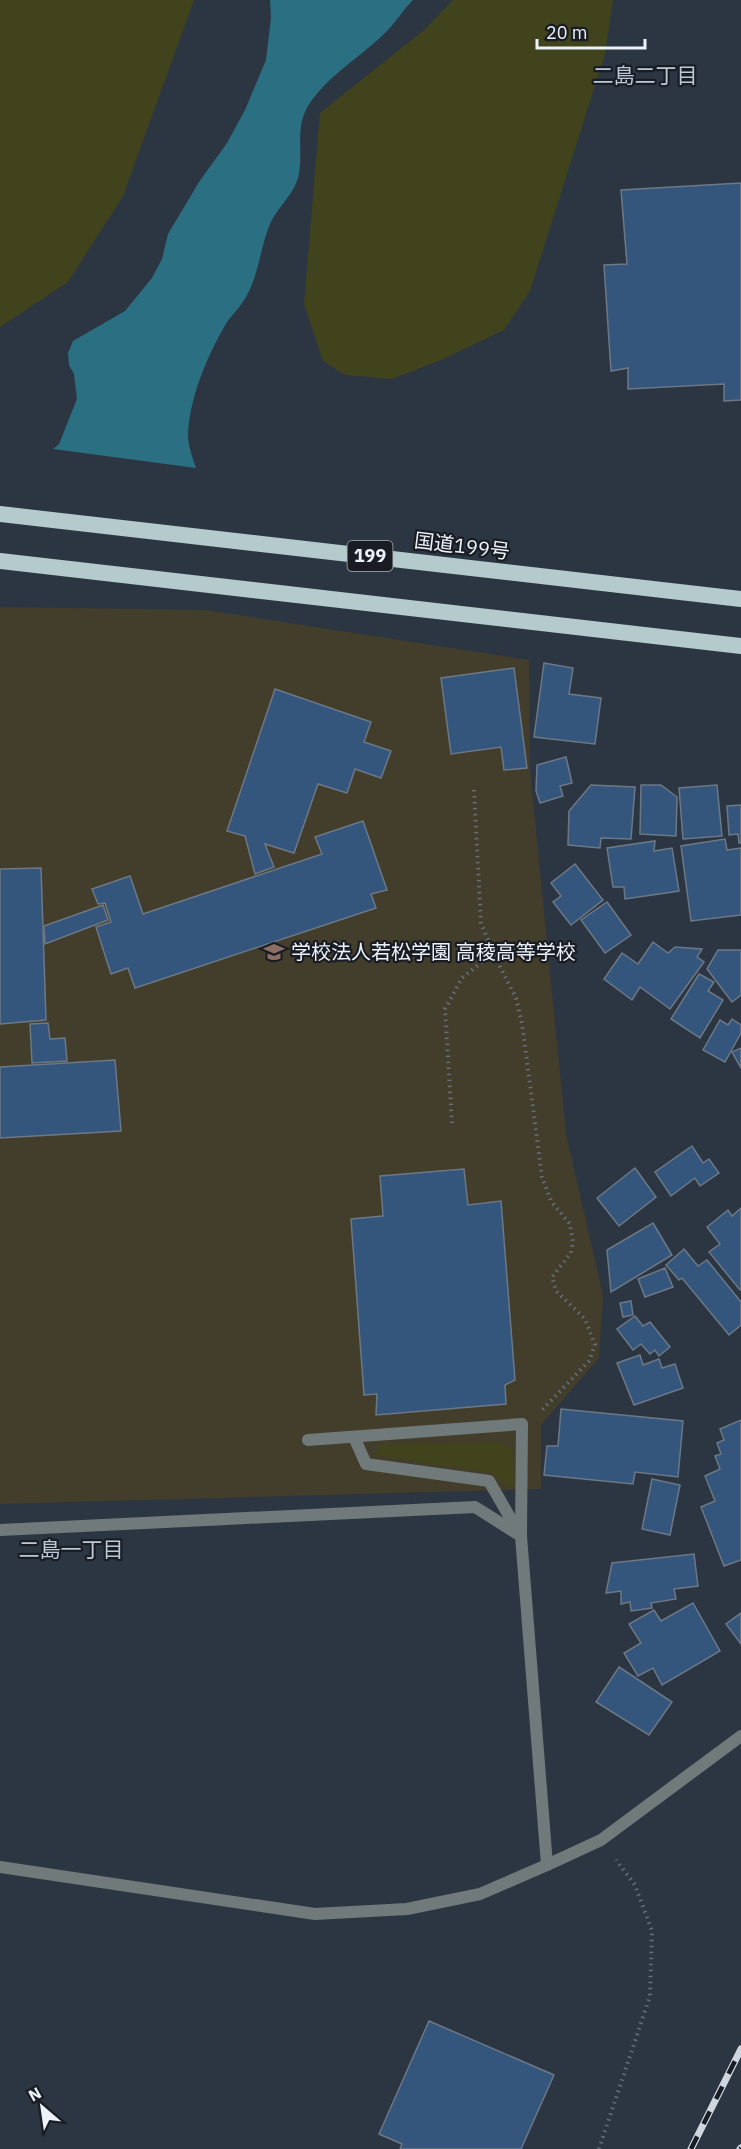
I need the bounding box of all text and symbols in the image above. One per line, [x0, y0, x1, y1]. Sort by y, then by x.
scale bar [537, 12, 645, 50]
text: 20 m [546, 21, 588, 44]
district label: 二島二丁目 [593, 61, 698, 89]
street label: 国道199号 [413, 526, 511, 565]
road number: 199 [348, 541, 392, 571]
place label: 学校法人若松学園 高稜高等学校 [291, 938, 576, 965]
school or university icon: 学校法人若松学園 高稜高等学校 [262, 940, 286, 964]
district label: 二島一丁目 [19, 1535, 124, 1563]
north arrow [12, 2077, 72, 2137]
text: N [25, 2082, 45, 2105]

